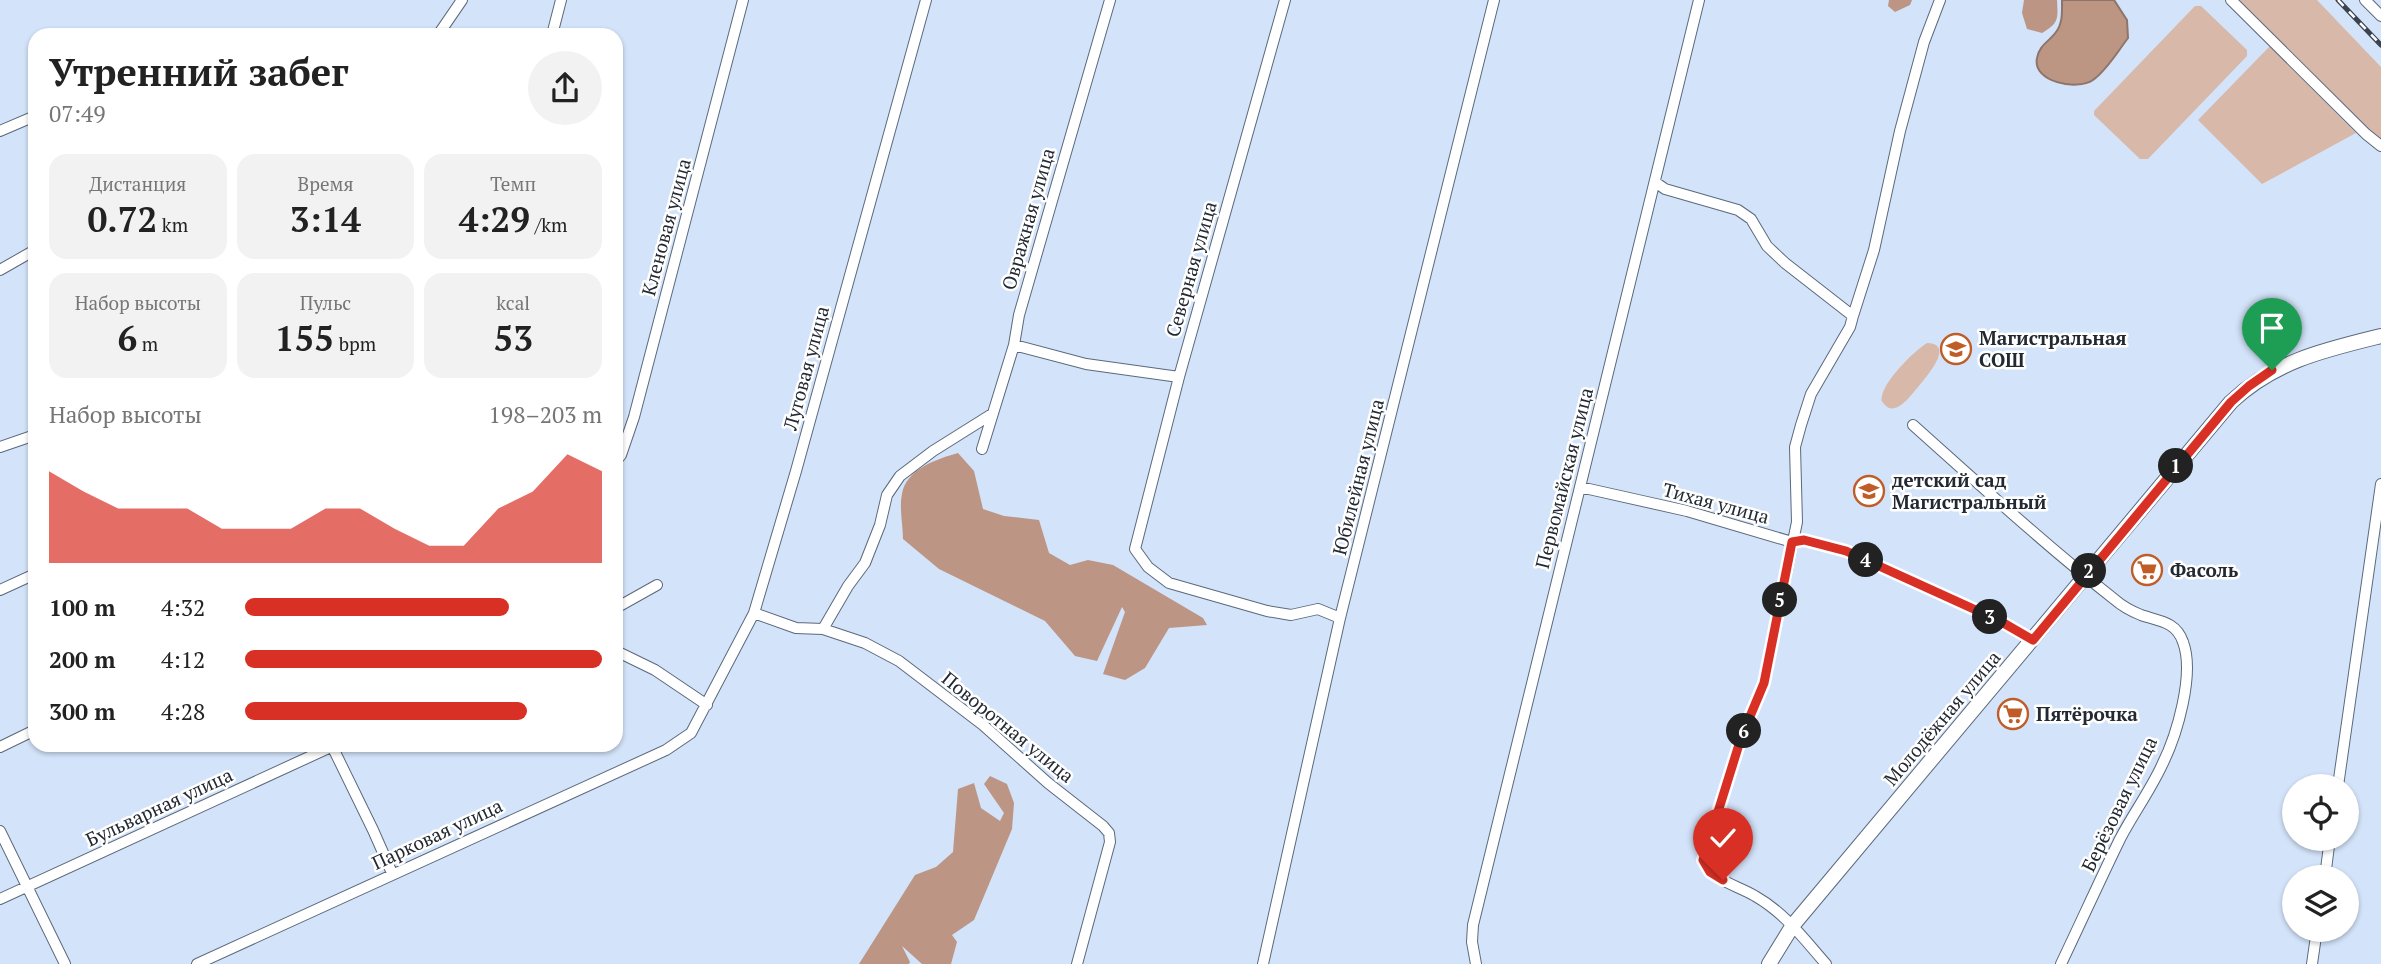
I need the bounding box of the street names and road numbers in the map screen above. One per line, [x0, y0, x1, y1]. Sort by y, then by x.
street label: Овражная улица [995, 145, 1060, 293]
street label: Кленовая улица [635, 155, 696, 298]
street label: Северная улица [1159, 198, 1222, 340]
street label: Луговая улица [777, 303, 834, 434]
street label: Первомайская улица [1529, 385, 1598, 571]
street label: Юбилейная улица [1326, 396, 1389, 558]
street label: Тихая улица [1660, 476, 1773, 529]
street label: Молодёжная улица [1878, 645, 2006, 790]
street label: Поворотная улица [937, 666, 1080, 788]
street label: Берёзовая улица [2075, 732, 2162, 876]
street label: Бульварная улица [81, 761, 237, 852]
street label: Парковая улица [368, 792, 506, 875]

